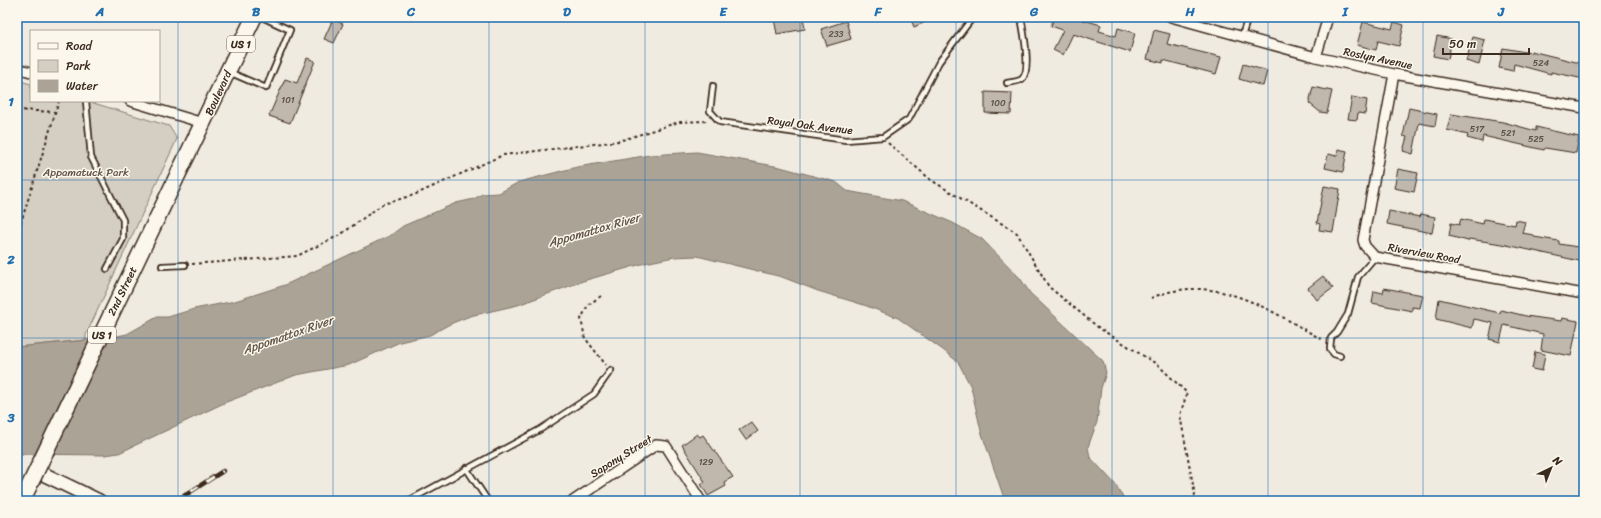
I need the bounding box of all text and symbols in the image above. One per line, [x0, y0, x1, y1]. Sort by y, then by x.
text: A [95, 0, 104, 23]
text: B [252, 0, 261, 23]
text: C [406, 0, 416, 23]
text: D [563, 0, 571, 23]
text: E [719, 0, 728, 23]
text: F [873, 0, 882, 23]
text: G [1029, 0, 1039, 23]
text: H [1184, 0, 1195, 23]
text: I [1341, 0, 1349, 23]
text: J [1497, 0, 1505, 23]
house number: 233 [828, 26, 844, 42]
legend [30, 30, 160, 102]
scale bar [1443, 30, 1529, 56]
text: 50 m [1449, 33, 1476, 55]
text: Road [66, 35, 93, 57]
road number: US 1 [227, 36, 255, 52]
street label: Roslyn Avenue [1342, 42, 1415, 75]
text: Park [66, 55, 91, 77]
house number: 524 [1533, 55, 1550, 71]
street label: Boulevard [200, 66, 238, 119]
text: Water [66, 75, 99, 97]
text: 1 [8, 90, 14, 113]
house number: 101 [281, 92, 295, 108]
house number: 100 [990, 95, 1006, 111]
street label: Royal Oak Avenue [766, 111, 854, 140]
house number: 517 [1470, 121, 1485, 137]
house number: 521 [1501, 125, 1515, 141]
house number: 525 [1528, 131, 1545, 147]
park label: Appamatuck Park [42, 163, 129, 182]
water label: Appomattox River [545, 206, 644, 254]
street label: Riverview Road [1386, 238, 1463, 269]
text: 2 [6, 248, 15, 271]
street label: 2nd Street [102, 263, 143, 319]
water label: Appomattox River [239, 309, 338, 361]
road number: US 1 [88, 327, 116, 343]
text: 3 [6, 406, 15, 429]
street label: Sapony Street [586, 429, 657, 483]
north arrow [1531, 448, 1571, 488]
text: N [1547, 451, 1567, 471]
house number: 129 [699, 454, 714, 470]

